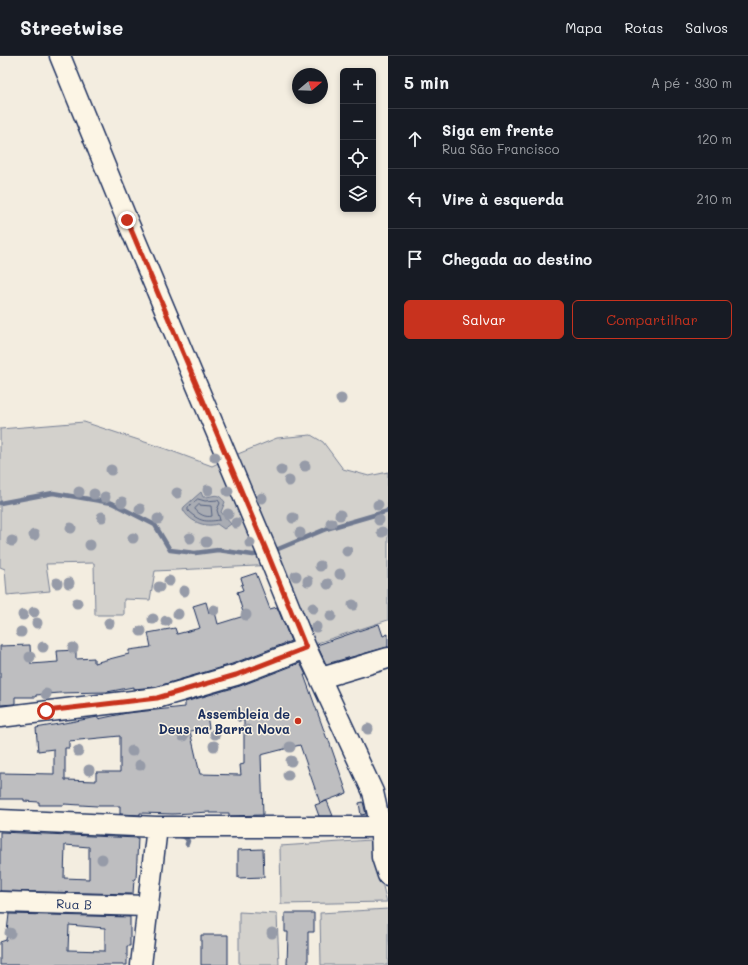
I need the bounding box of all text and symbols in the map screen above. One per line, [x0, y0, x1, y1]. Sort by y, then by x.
text: Streetwise [20, 15, 123, 40]
text: Mapa [565, 18, 602, 37]
text: Rotas [624, 18, 663, 37]
text: Salvos [685, 18, 728, 37]
north arrow [292, 68, 328, 104]
map controls [340, 68, 376, 212]
button: + [340, 68, 376, 104]
text: 5 min [404, 71, 449, 93]
text: A pé · 330 m [651, 74, 732, 91]
button: − [340, 104, 376, 140]
text: Siga em frente [442, 120, 554, 140]
icon: ahead [404, 128, 426, 150]
text: 120 m [696, 130, 732, 147]
button: locate [340, 140, 376, 176]
text: Rua São Francisco [442, 140, 559, 157]
button: layers [340, 176, 376, 212]
icon: left [404, 188, 426, 210]
text: Vire à esquerda [442, 189, 564, 209]
text: 210 m [696, 190, 732, 207]
route end [118, 211, 136, 229]
icon: arrive [404, 248, 426, 270]
text: Chegada ao destino [442, 249, 592, 269]
button: Salvar [404, 300, 564, 339]
button: Compartilhar [572, 300, 732, 339]
route start [37, 702, 55, 720]
place label: Assembleia de Deus na Barra Nova [158, 705, 290, 737]
marker: Assembleia de Deus na Barra Nova [293, 716, 303, 726]
street label: Rua B [56, 894, 92, 913]

